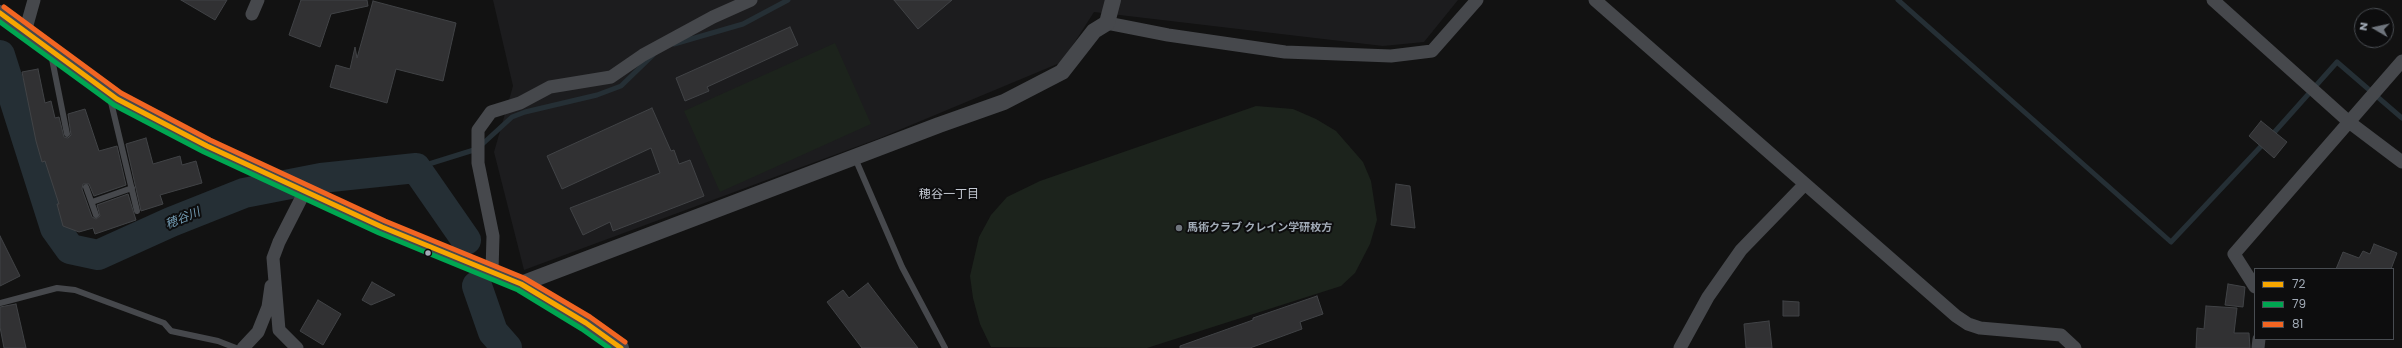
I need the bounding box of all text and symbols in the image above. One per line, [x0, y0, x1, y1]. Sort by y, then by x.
north arrow [2354, 8, 2394, 48]
text: N [2355, 21, 2372, 32]
district label: 穂谷一丁目 [919, 188, 979, 202]
water label: 穂谷川 [164, 205, 202, 233]
place label: 馬術クラブ クレイン学研枚方 [1187, 221, 1332, 235]
marker: 馬術クラブ クレイン学研枚方 [1174, 223, 1184, 233]
unlabelled marker [423, 248, 433, 258]
legend [2254, 268, 2394, 340]
text: 72 [2292, 275, 2305, 292]
text: 79 [2292, 295, 2306, 312]
text: 81 [2292, 315, 2303, 332]

